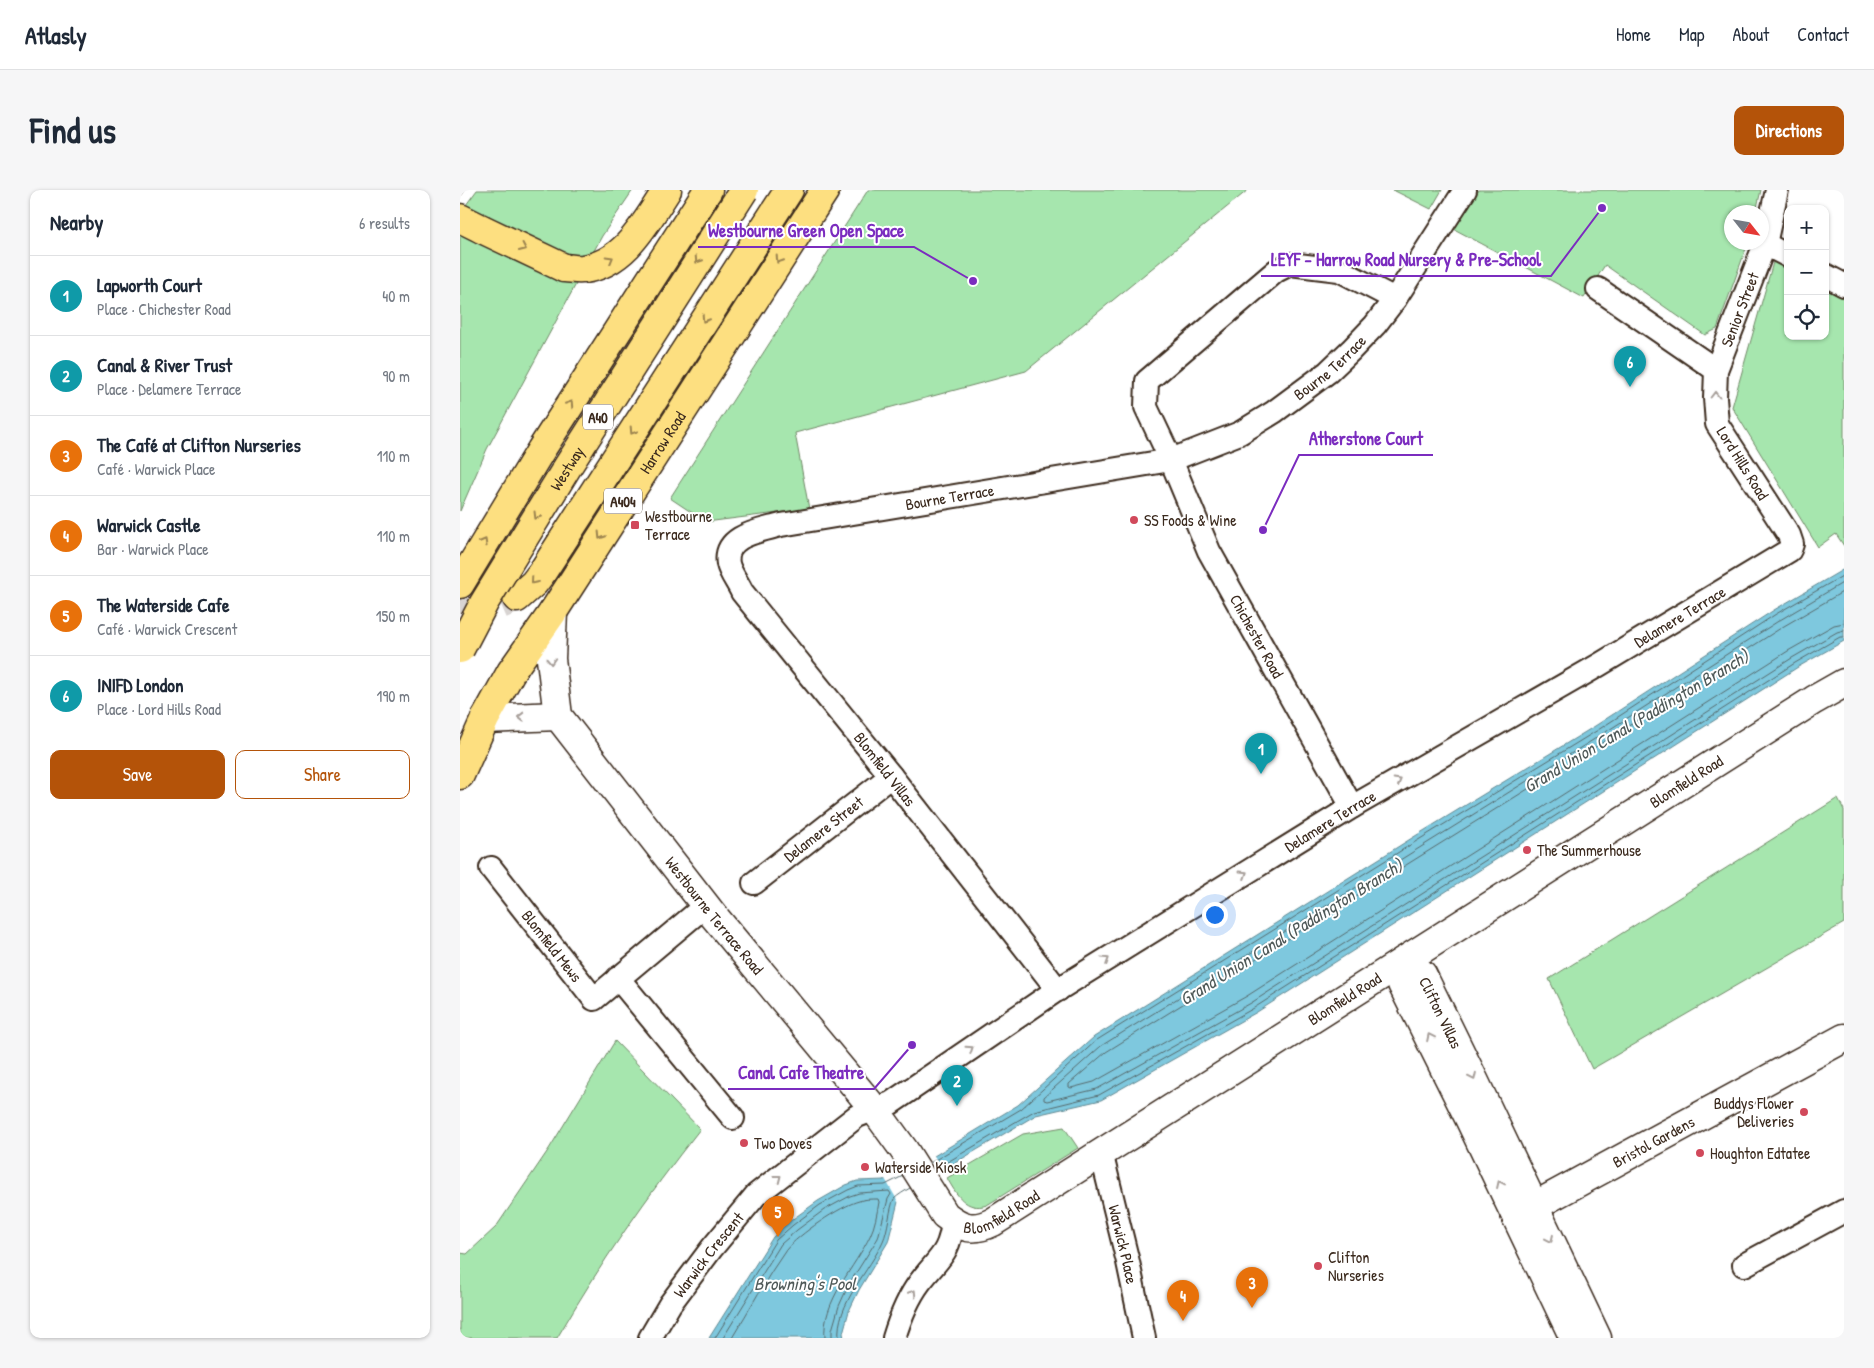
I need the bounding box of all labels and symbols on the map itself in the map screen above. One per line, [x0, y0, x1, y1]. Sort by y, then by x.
north arrow [1724, 205, 1769, 250]
callout: Westbourne Green Open Space [698, 214, 914, 247]
text: Westbourne Green Open Space [708, 218, 905, 244]
one-way arrow [518, 242, 527, 253]
callout: LEYF - Harrow Road Nursery & Pre-School [1261, 243, 1551, 276]
text: LEYF - Harrow Road Nursery & Pre-School [1271, 247, 1542, 273]
one-way arrow [605, 255, 614, 265]
one-way arrow [695, 255, 705, 264]
one-way arrow [776, 255, 785, 264]
street label: Senior Street [1715, 269, 1764, 350]
one-way arrow [702, 313, 711, 323]
street label: Bourne Terrace [1289, 329, 1371, 405]
pin: 6 [1614, 346, 1646, 387]
one-way arrow [1710, 391, 1720, 398]
one-way arrow [564, 400, 574, 409]
road number: A40 [583, 404, 613, 430]
street label: Harrow Road [634, 407, 690, 478]
callout: Atherstone Court [1299, 422, 1433, 455]
street label: Lord Hills Road [1712, 422, 1774, 504]
one-way arrow [629, 425, 639, 434]
text: Atherstone Court [1309, 426, 1424, 451]
street label: Westway [545, 442, 589, 495]
street label: Bourne Terrace [904, 479, 996, 515]
road number: A404 [604, 488, 642, 514]
place label: Westbourne Terrace [645, 505, 713, 545]
place label: SS Foods & Wine [1144, 509, 1237, 531]
one-way arrow [534, 511, 544, 520]
marker: SS Foods & Wine [1128, 514, 1140, 526]
marker: Westbourne Terrace [629, 519, 641, 531]
one-way arrow [598, 530, 607, 539]
one-way arrow [478, 538, 488, 547]
one-way arrow [531, 576, 540, 585]
street label: Delamere Terrace [1630, 580, 1730, 652]
street label: Chichester Road [1225, 590, 1289, 682]
water label: Grand Union Canal (Paddington Branch) [1519, 643, 1754, 798]
one-way arrow [546, 657, 557, 665]
one-way arrow [517, 712, 525, 722]
street label: Blomfield Villas [849, 727, 921, 811]
pin: 1 [1245, 733, 1277, 774]
street label: Blomfield Road [1645, 750, 1727, 813]
one-way arrow [1392, 777, 1401, 787]
street label: Delamere Terrace [1280, 784, 1380, 857]
street label: Delamere Street [779, 791, 868, 867]
place label: The Summerhouse [1537, 839, 1642, 861]
marker: The Summerhouse [1521, 844, 1533, 856]
street label: Westbourne Terrace Road [660, 852, 769, 979]
water label: Grand Union Canal (Paddington Branch) [1175, 852, 1408, 1011]
one-way arrow [1239, 871, 1248, 881]
your location [1202, 902, 1228, 928]
street label: Blomfield Mews [517, 905, 587, 987]
one-way arrow [1100, 956, 1109, 966]
street label: Blomfield Road [1303, 967, 1385, 1030]
street label: Clifton Villas [1414, 973, 1468, 1052]
one-way arrow [1425, 1033, 1436, 1042]
one-way arrow [964, 1046, 974, 1055]
callout: Canal Cafe Theatre [728, 1056, 874, 1089]
text: Canal Cafe Theatre [738, 1060, 865, 1085]
pin: 2 [941, 1065, 973, 1106]
one-way arrow [1467, 1071, 1477, 1080]
place label: Buddys Flower Deliveries [1714, 1092, 1794, 1132]
marker: Buddys Flower Deliveries [1798, 1106, 1810, 1118]
street label: Bristol Gardens [1608, 1110, 1698, 1173]
place label: Two Doves [754, 1132, 812, 1154]
marker: Two Doves [738, 1137, 750, 1149]
place label: Houghton Edtatee [1710, 1142, 1811, 1164]
marker: Houghton Edtatee [1694, 1147, 1706, 1159]
place label: Waterside Kiosk [875, 1156, 967, 1178]
marker: Waterside Kiosk [859, 1161, 871, 1173]
one-way arrow [772, 1175, 781, 1183]
one-way arrow [1495, 1180, 1506, 1189]
street label: Blomfield Road [962, 1184, 1043, 1239]
pin: 5 [762, 1196, 794, 1237]
street label: Warwick Place [1103, 1202, 1143, 1286]
street label: Warwick Crescent [668, 1207, 749, 1302]
one-way arrow [1544, 1234, 1554, 1243]
place label: Clifton Nurseries [1328, 1246, 1384, 1286]
marker: Clifton Nurseries [1312, 1260, 1324, 1272]
pin: 3 [1236, 1267, 1268, 1308]
water label: Browning's Pool [754, 1271, 857, 1296]
pin: 4 [1167, 1280, 1199, 1321]
one-way arrow [907, 1290, 917, 1299]

